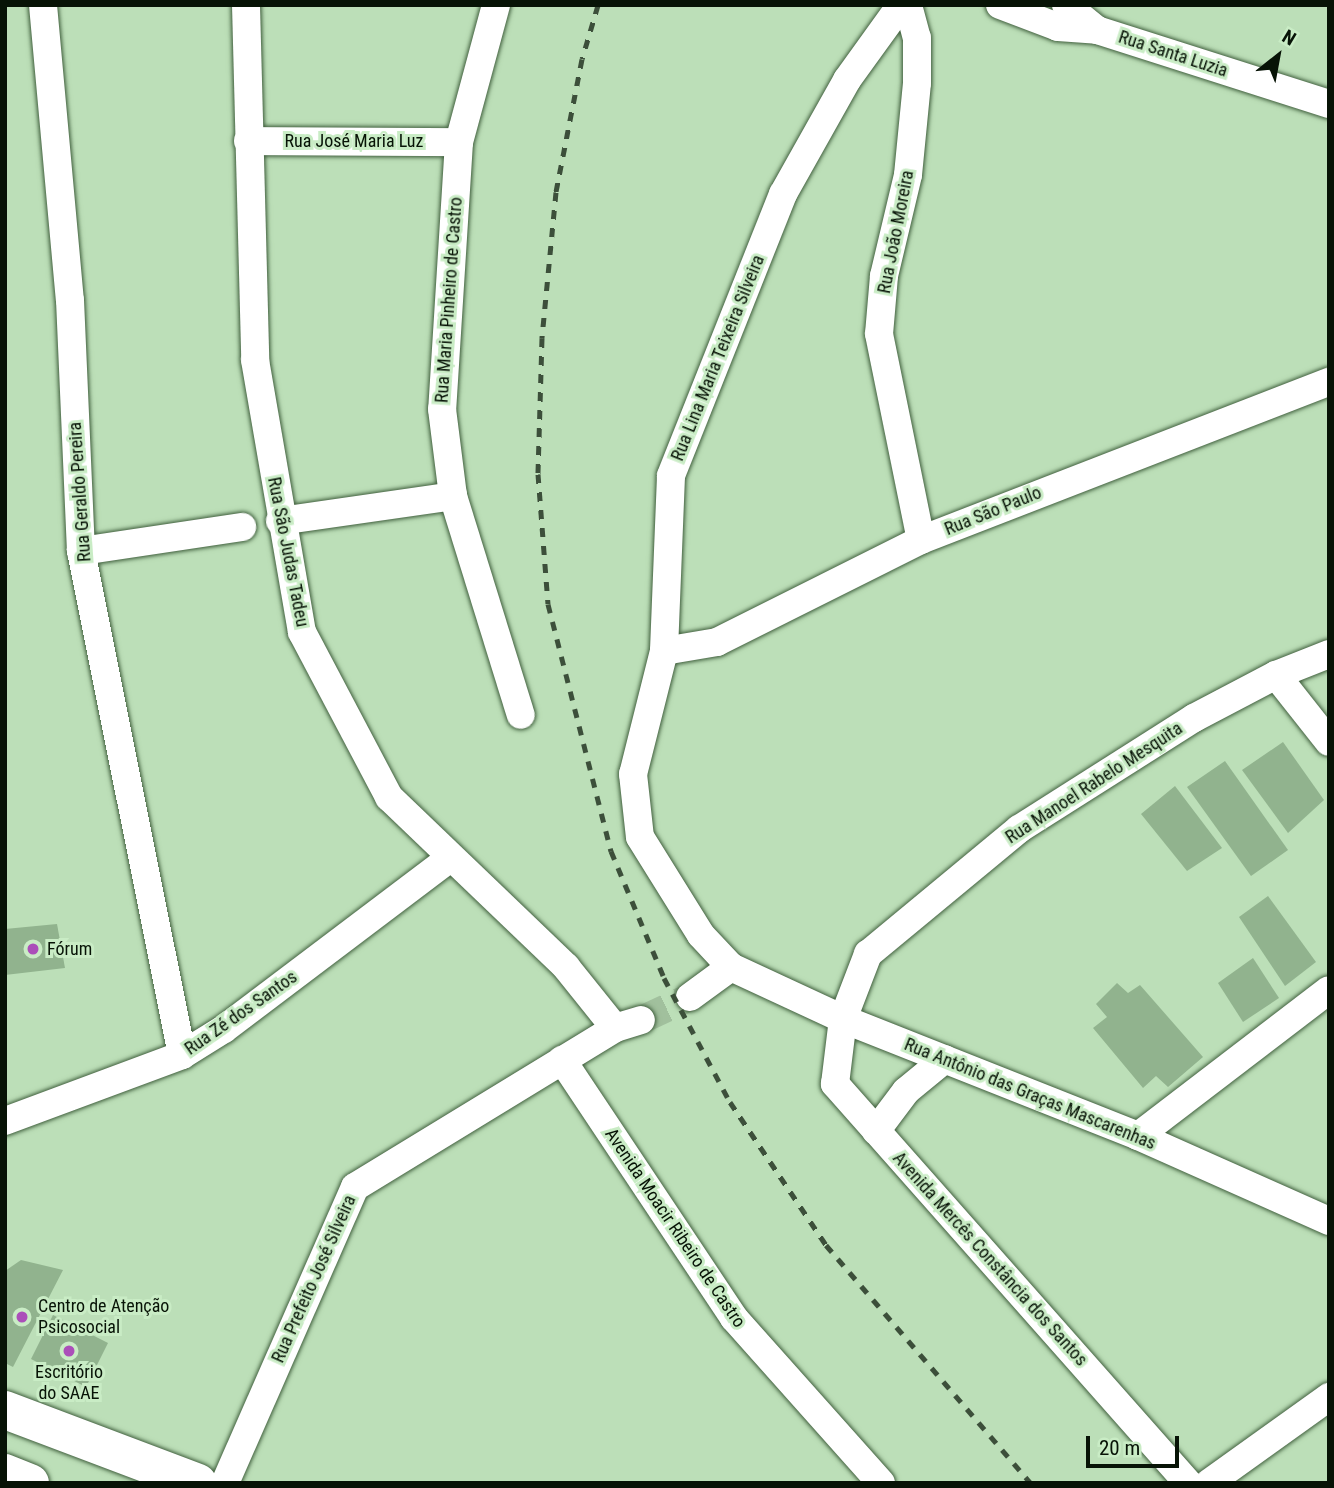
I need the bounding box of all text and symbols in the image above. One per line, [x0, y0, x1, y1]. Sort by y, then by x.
north arrow [1243, 21, 1313, 91]
text: N [1278, 25, 1300, 50]
street label: Rua Santa Luzia [1116, 26, 1230, 82]
street label: Rua José Maria Luz [285, 130, 423, 152]
street label: Rua João Moreira [873, 169, 919, 295]
street label: Rua Maria Pinheiro de Castro [431, 196, 467, 404]
street label: Rua Lina Maria Teixeira Silveira [667, 252, 769, 464]
street label: Rua Geraldo Pereira [64, 421, 96, 563]
street label: Rua São Judas Tadeu [263, 475, 313, 629]
street label: Rua São Paulo [941, 482, 1045, 540]
street label: Rua Manoel Rabelo Mesquita [1002, 718, 1186, 848]
place label: Fórum [47, 938, 92, 960]
marker: Fórum [25, 941, 41, 957]
street label: Rua Zé dos Santos [181, 966, 301, 1060]
street label: Rua Antônio das Graças Mascarenhas [901, 1034, 1159, 1154]
street label: Avenida Moacir Ribeiro de Castro [600, 1124, 750, 1332]
street label: Avenida Mercês Constância dos Santos [888, 1148, 1092, 1370]
street label: Rua Prefeito José Silveira [267, 1192, 361, 1366]
place label: Centro de Atenção Psicosocial [38, 1296, 169, 1338]
marker: Centro de Atenção Psicosocial [12, 1307, 32, 1327]
marker: Escritório do SAAE [61, 1343, 77, 1359]
place label: Escritório do SAAE [35, 1362, 103, 1404]
scale bar [1089, 1422, 1182, 1466]
text: 20 m [1099, 1436, 1140, 1460]

